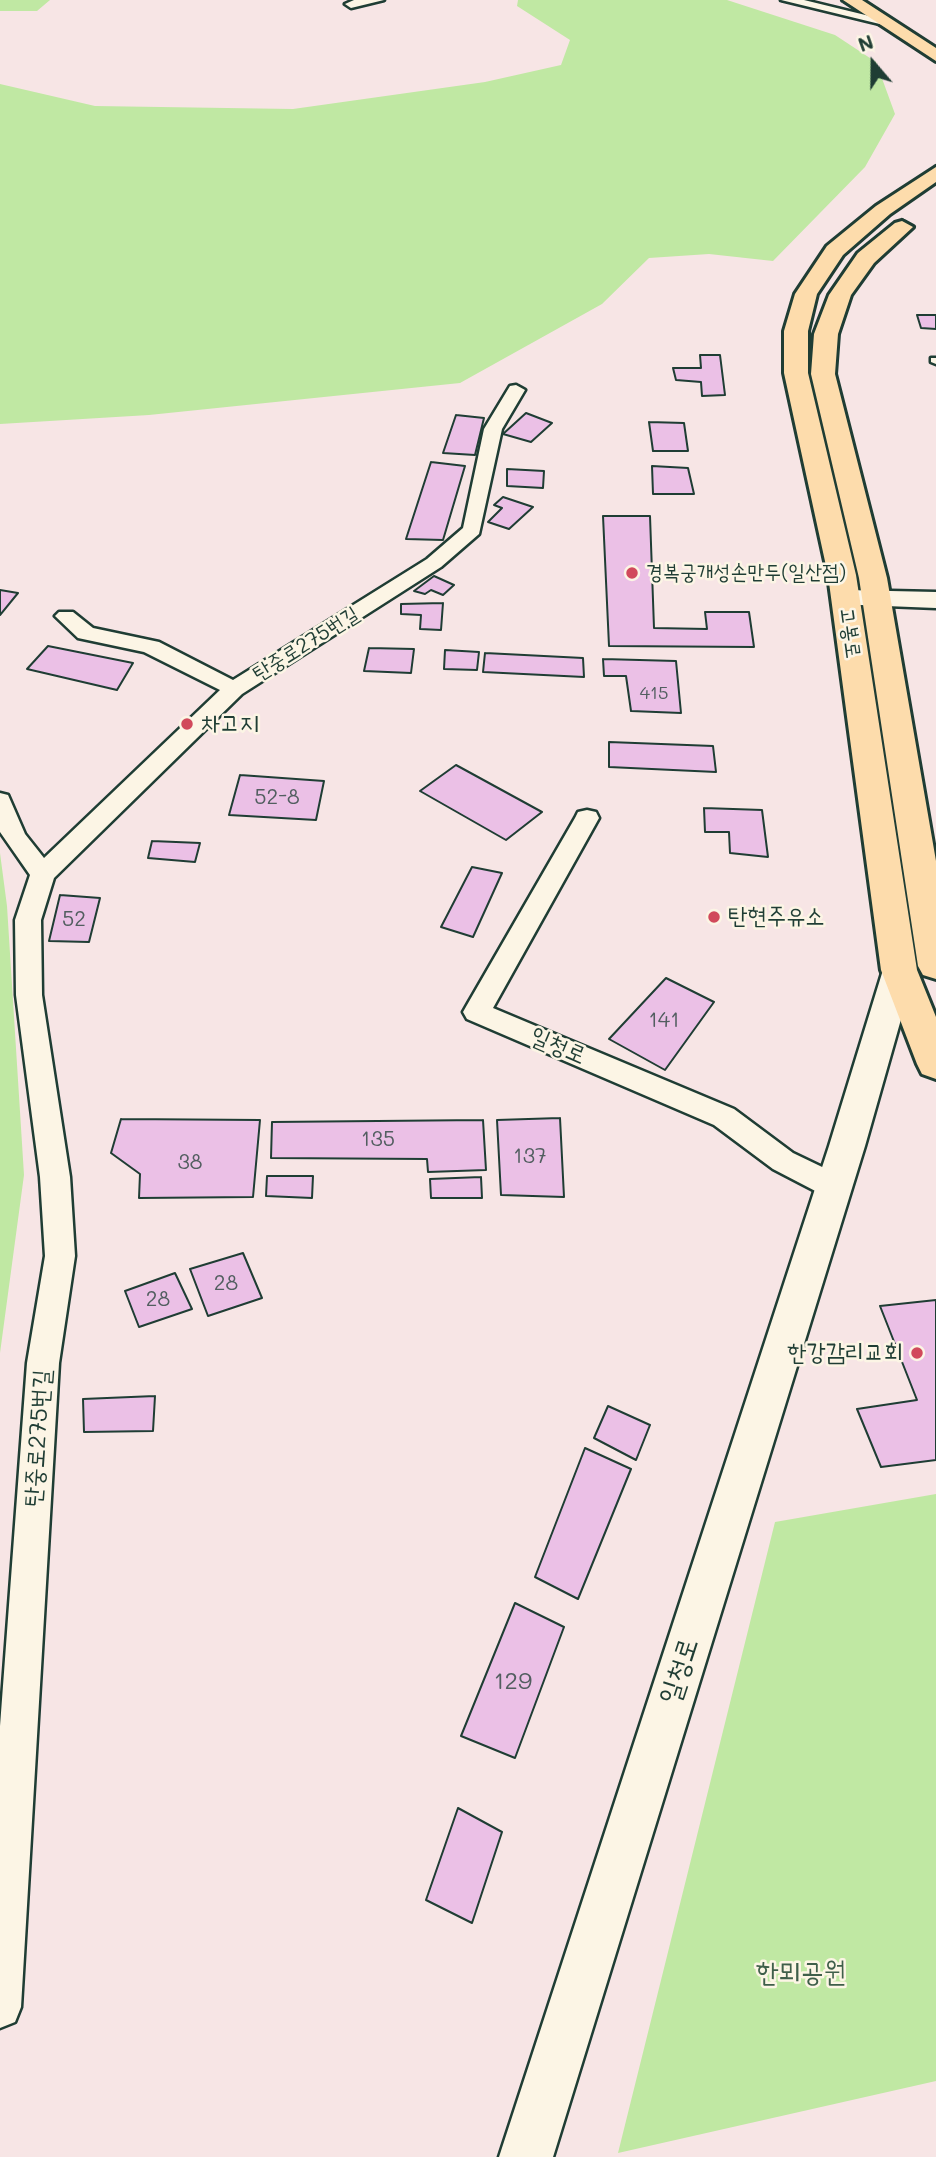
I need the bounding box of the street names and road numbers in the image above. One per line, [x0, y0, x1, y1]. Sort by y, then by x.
street label: 탄중로275번길 [248, 601, 364, 687]
street label: 고봉로 [834, 606, 866, 660]
street label: 일청로 [526, 1021, 590, 1071]
street label: 탄중로275번길 [19, 1369, 57, 1507]
street label: 일청로 [653, 1634, 705, 1708]

